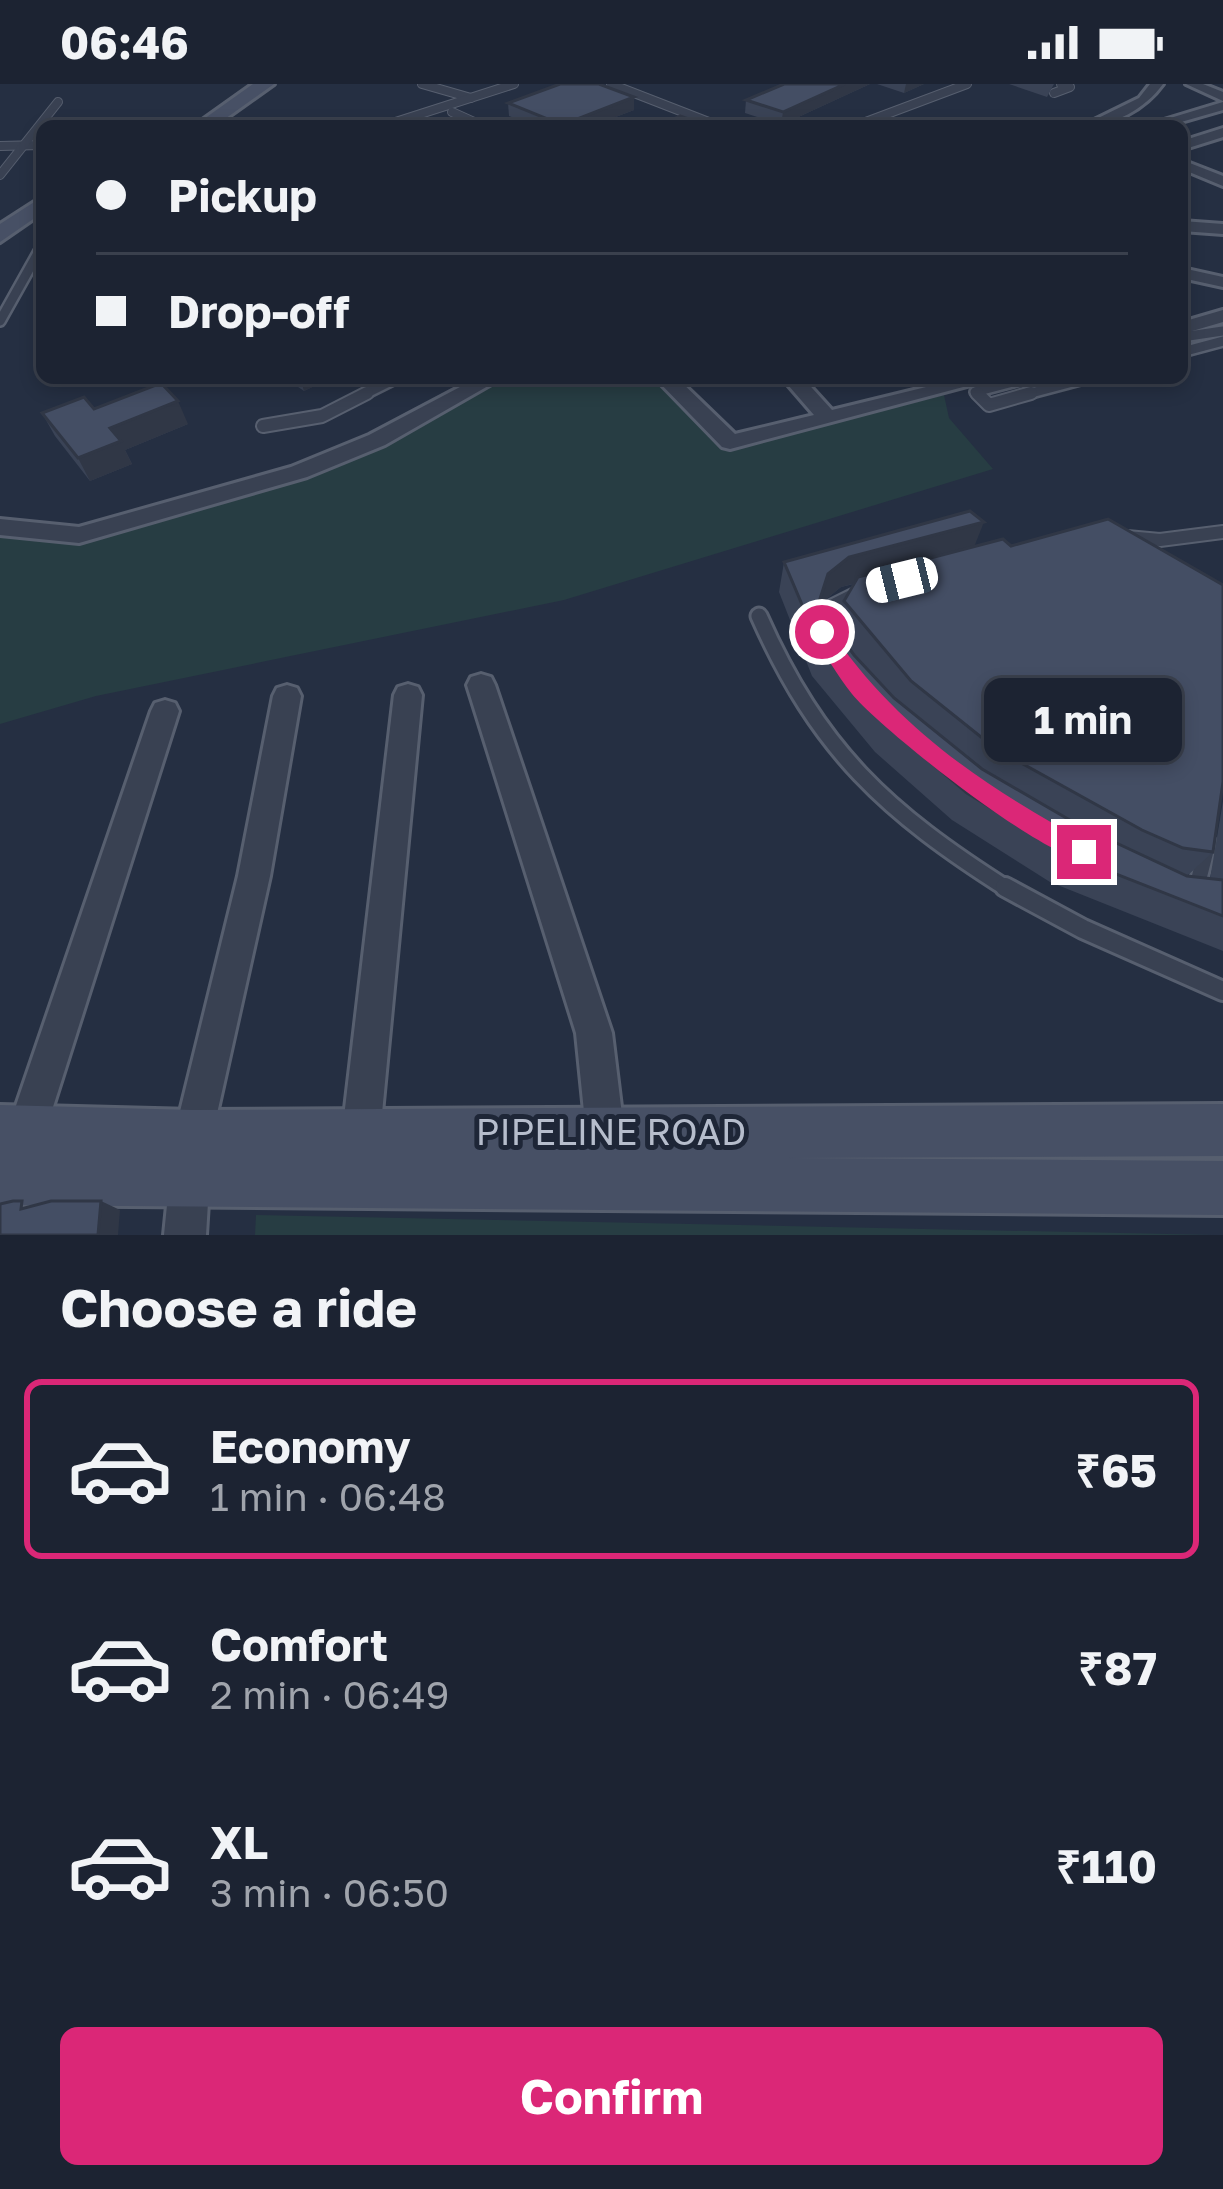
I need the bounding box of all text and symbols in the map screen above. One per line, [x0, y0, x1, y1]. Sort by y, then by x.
text: 06:46 [60, 15, 189, 69]
text: Pickup [168, 168, 317, 222]
text: Drop-off [168, 284, 349, 338]
car [863, 554, 941, 606]
route start [795, 605, 849, 659]
callout: 1 min [985, 678, 1183, 762]
text: 1 min [1034, 696, 1132, 743]
route end [1057, 825, 1111, 879]
street label: PIPELINE ROAD [476, 1110, 746, 1153]
text: Choose a ride [60, 1274, 417, 1339]
icon: car [66, 1415, 174, 1523]
text: Economy [210, 1419, 411, 1473]
text: ₹65 [1075, 1443, 1157, 1497]
text: 1 min · 06:48 [210, 1473, 446, 1520]
icon: car [66, 1613, 174, 1721]
text: Comfort [210, 1617, 388, 1671]
text: ₹87 [1078, 1641, 1157, 1695]
text: 2 min · 06:49 [210, 1671, 449, 1718]
icon: car [66, 1811, 174, 1919]
text: XL [210, 1815, 268, 1869]
text: ₹110 [1056, 1839, 1157, 1893]
text: 3 min · 06:50 [210, 1869, 449, 1916]
button: Confirm [60, 2027, 1163, 2165]

